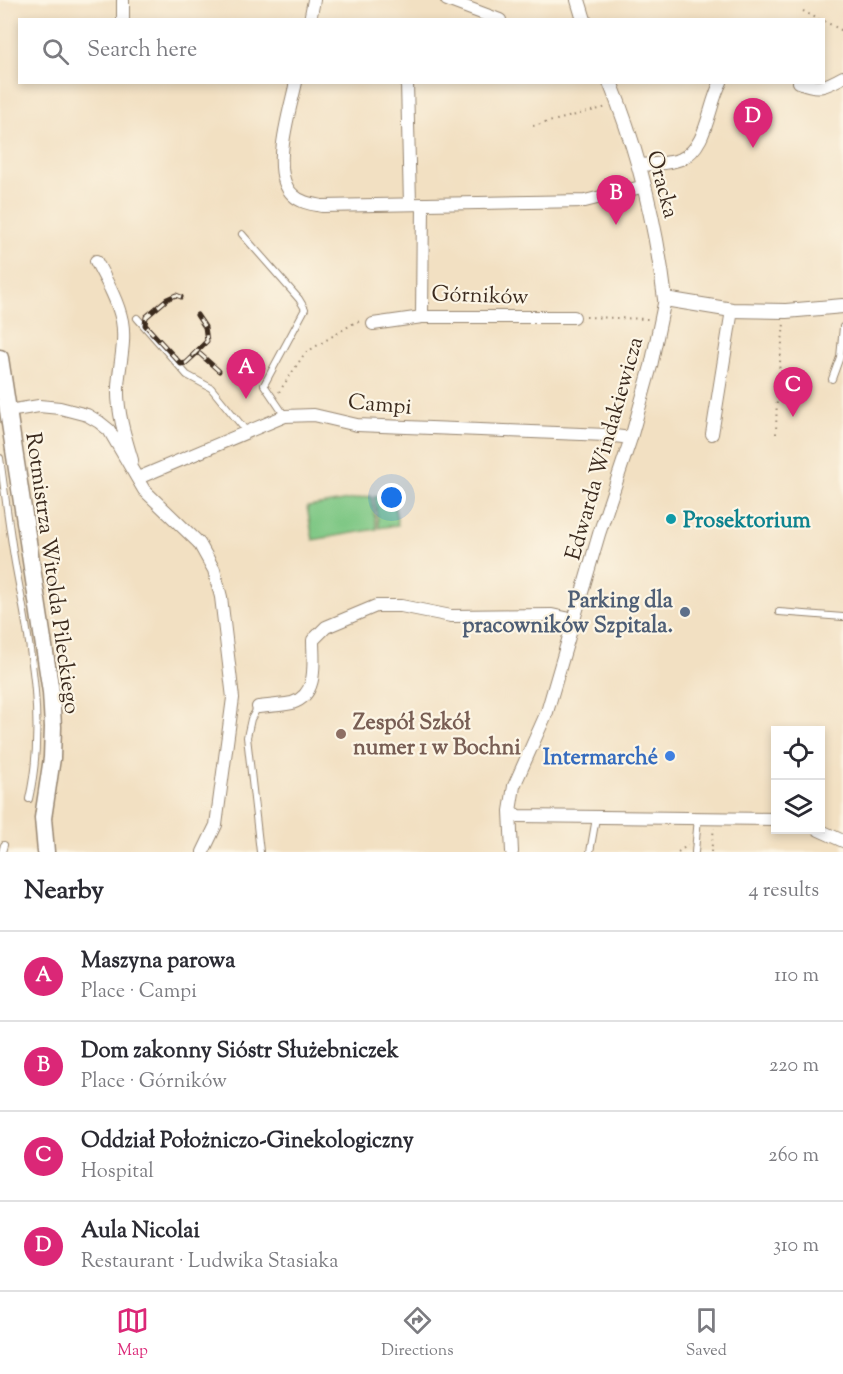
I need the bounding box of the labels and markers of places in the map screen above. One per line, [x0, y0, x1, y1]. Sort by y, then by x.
pin: D [734, 98, 772, 148]
pin: B [596, 176, 636, 225]
pin: A [226, 350, 266, 399]
pin: C [774, 368, 812, 417]
place label: Prosektorium [683, 506, 812, 538]
marker: Prosektorium [664, 512, 678, 526]
place label: Parking dla pracowników Szpitala. [462, 586, 674, 643]
marker: Parking dla pracowników Szpitala. [678, 605, 692, 619]
place label: Zespół Szkół numer 1 w Bochni [353, 708, 522, 765]
marker: Zespół Szkół numer 1 w Bochni [334, 727, 348, 741]
place label: Intermarché [543, 743, 658, 775]
marker: Intermarché [663, 749, 677, 763]

